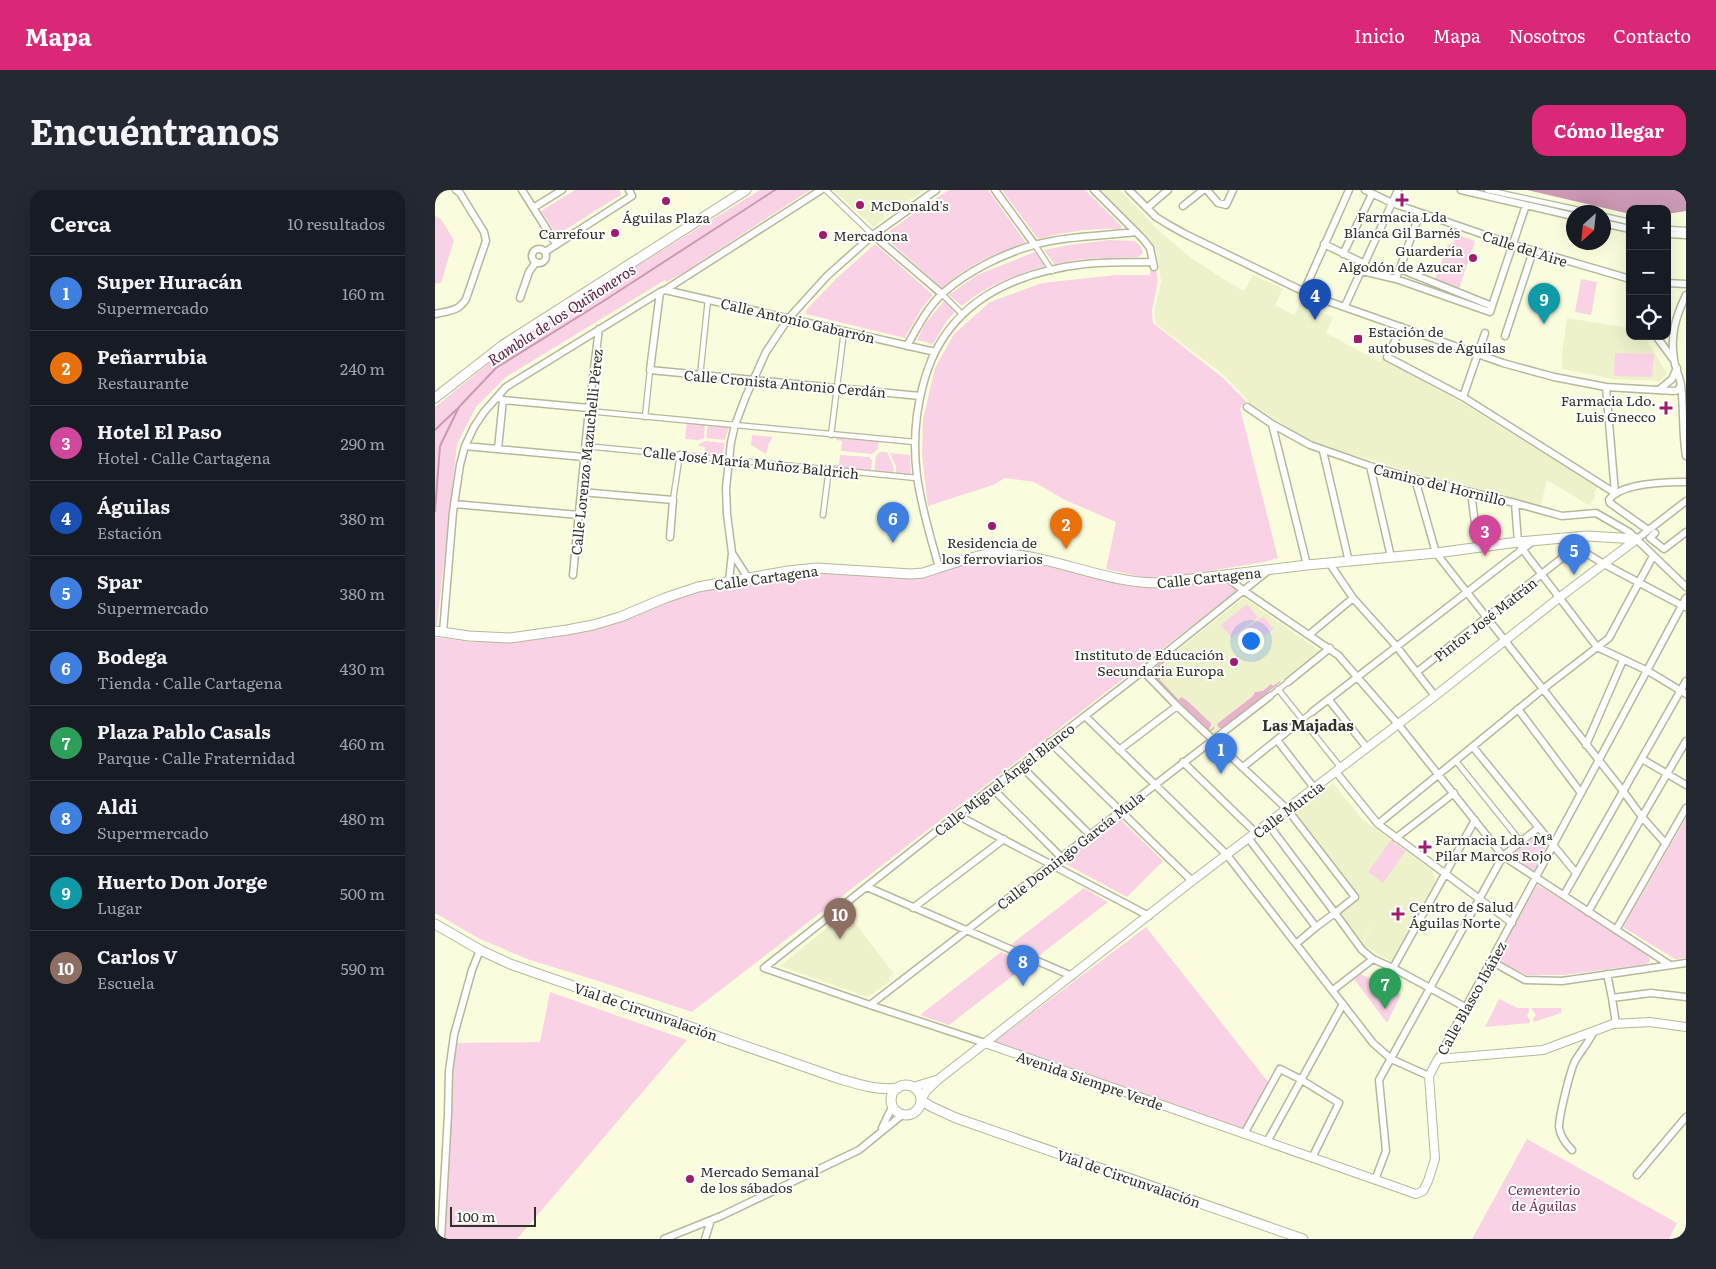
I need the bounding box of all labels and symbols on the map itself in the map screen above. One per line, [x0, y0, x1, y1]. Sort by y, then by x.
marker: Farmacia Lda Blanca Gil Barnés [1396, 194, 1408, 206]
marker: Águilas Plaza [660, 195, 672, 207]
place label: McDonald's [870, 195, 949, 215]
marker: McDonald's [854, 199, 866, 211]
north arrow [1566, 205, 1611, 250]
place label: Farmacia Lda Blanca Gil Barnés [1344, 206, 1460, 242]
place label: Águilas Plaza [622, 207, 710, 227]
place label: Carrefour [539, 223, 605, 243]
place label: Mercadona [833, 225, 909, 245]
street label: Calle del Aire [1480, 225, 1570, 271]
marker: Carrefour [609, 227, 621, 239]
marker: Mercadona [817, 229, 829, 241]
place label: Guardería Algodón de Azucar [1338, 240, 1463, 276]
marker: Guardería Algodón de Azucar [1467, 252, 1479, 264]
water label: Rambla de los Quiñoneros [482, 257, 640, 371]
pin: 4 [1299, 279, 1331, 320]
pin: 9 [1528, 283, 1560, 324]
street label: Calle Antonio Gabarrón [719, 292, 877, 348]
place label: Estación de autobuses de Águilas [1368, 321, 1505, 357]
marker: Estación de autobuses de Águilas [1352, 333, 1364, 345]
street label: Calle Lorenzo Mazuchelli Pérez [565, 348, 607, 556]
street label: Calle Cronista Antonio Cerdán [683, 364, 887, 402]
place label: Farmacia Ldo. Luis Gnecco [1561, 390, 1656, 426]
marker: Farmacia Ldo. Luis Gnecco [1660, 402, 1672, 414]
street label: Calle José María Muñoz Baldrich [642, 441, 860, 483]
street label: Camino del Hornillo [1372, 458, 1508, 510]
pin: 6 [877, 502, 909, 543]
pin: 2 [1050, 508, 1082, 549]
pin: 3 [1469, 515, 1501, 556]
marker: Residencia de los ferroviarios [986, 520, 998, 532]
place label: Residencia de los ferroviarios [941, 532, 1043, 568]
pin: 5 [1558, 534, 1590, 575]
street label: Calle Cartagena [713, 560, 820, 594]
street label: Calle Cartagena [1156, 562, 1263, 592]
street label: Pintor José Matrán [1429, 572, 1541, 666]
your location [1238, 628, 1264, 654]
place label: Instituto de Educación Secundaria Europa [1074, 644, 1224, 680]
marker: Instituto de Educación Secundaria Europa [1228, 656, 1240, 668]
district label: Las Majadas [1262, 713, 1354, 736]
street label: Calle Miguel Ángel Blanco [930, 718, 1078, 840]
pin: 1 [1205, 733, 1237, 774]
street label: Calle Murcia [1248, 775, 1328, 842]
street label: Calle Domingo García Mula [992, 786, 1148, 914]
place label: Farmacia Lda. Mª Pilar Marcos Rojo [1435, 829, 1553, 865]
marker: Farmacia Lda. Mª Pilar Marcos Rojo [1419, 841, 1431, 853]
place label: Centro de Salud Águilas Norte [1409, 896, 1514, 932]
pin: 10 [824, 898, 856, 939]
marker: Centro de Salud Águilas Norte [1391, 907, 1405, 921]
street label: Calle Blasco Ibáñez [1431, 937, 1511, 1058]
pin: 8 [1007, 945, 1039, 986]
pin: 7 [1369, 968, 1401, 1009]
street label: Vial de Circunvalación [572, 977, 720, 1045]
street label: Avenida Siempre Verde [1014, 1046, 1166, 1114]
street label: Vial de Circunvalación [1055, 1144, 1203, 1212]
place label: Mercado Semanal de los sábados [700, 1161, 820, 1197]
marker: Mercado Semanal de los sábados [684, 1173, 696, 1185]
park label: Cementerio de Águilas [1508, 1179, 1580, 1215]
scale bar [450, 1204, 536, 1227]

